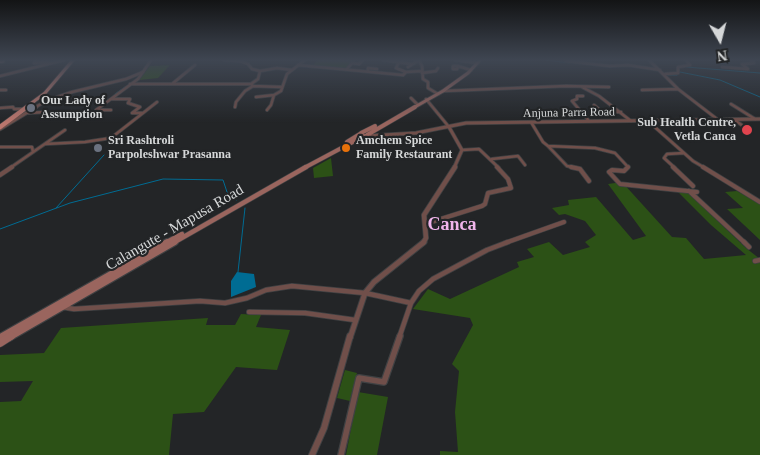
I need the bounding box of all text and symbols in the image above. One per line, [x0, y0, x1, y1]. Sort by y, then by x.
north arrow [695, 15, 745, 65]
text: N [716, 47, 728, 63]
place label: Our Lady of Assumption [41, 94, 105, 122]
marker: Our Lady of Assumption [25, 102, 37, 114]
street label: Anjuna Parra Road [523, 105, 615, 121]
place label: Sub Health Centre, Vetla Canca [637, 116, 736, 144]
marker: Sub Health Centre, Vetla Canca [740, 123, 754, 137]
place label: Sri Rashtroli Parpoleshwar Prasanna [108, 134, 231, 162]
place label: Amchem Spice Family Restaurant [356, 134, 452, 162]
marker: Sri Rashtroli Parpoleshwar Prasanna [92, 142, 104, 154]
marker: Amchem Spice Family Restaurant [340, 142, 352, 154]
street label: Calangute - Mapusa Road [103, 181, 247, 275]
district label: Canca [428, 214, 476, 236]

